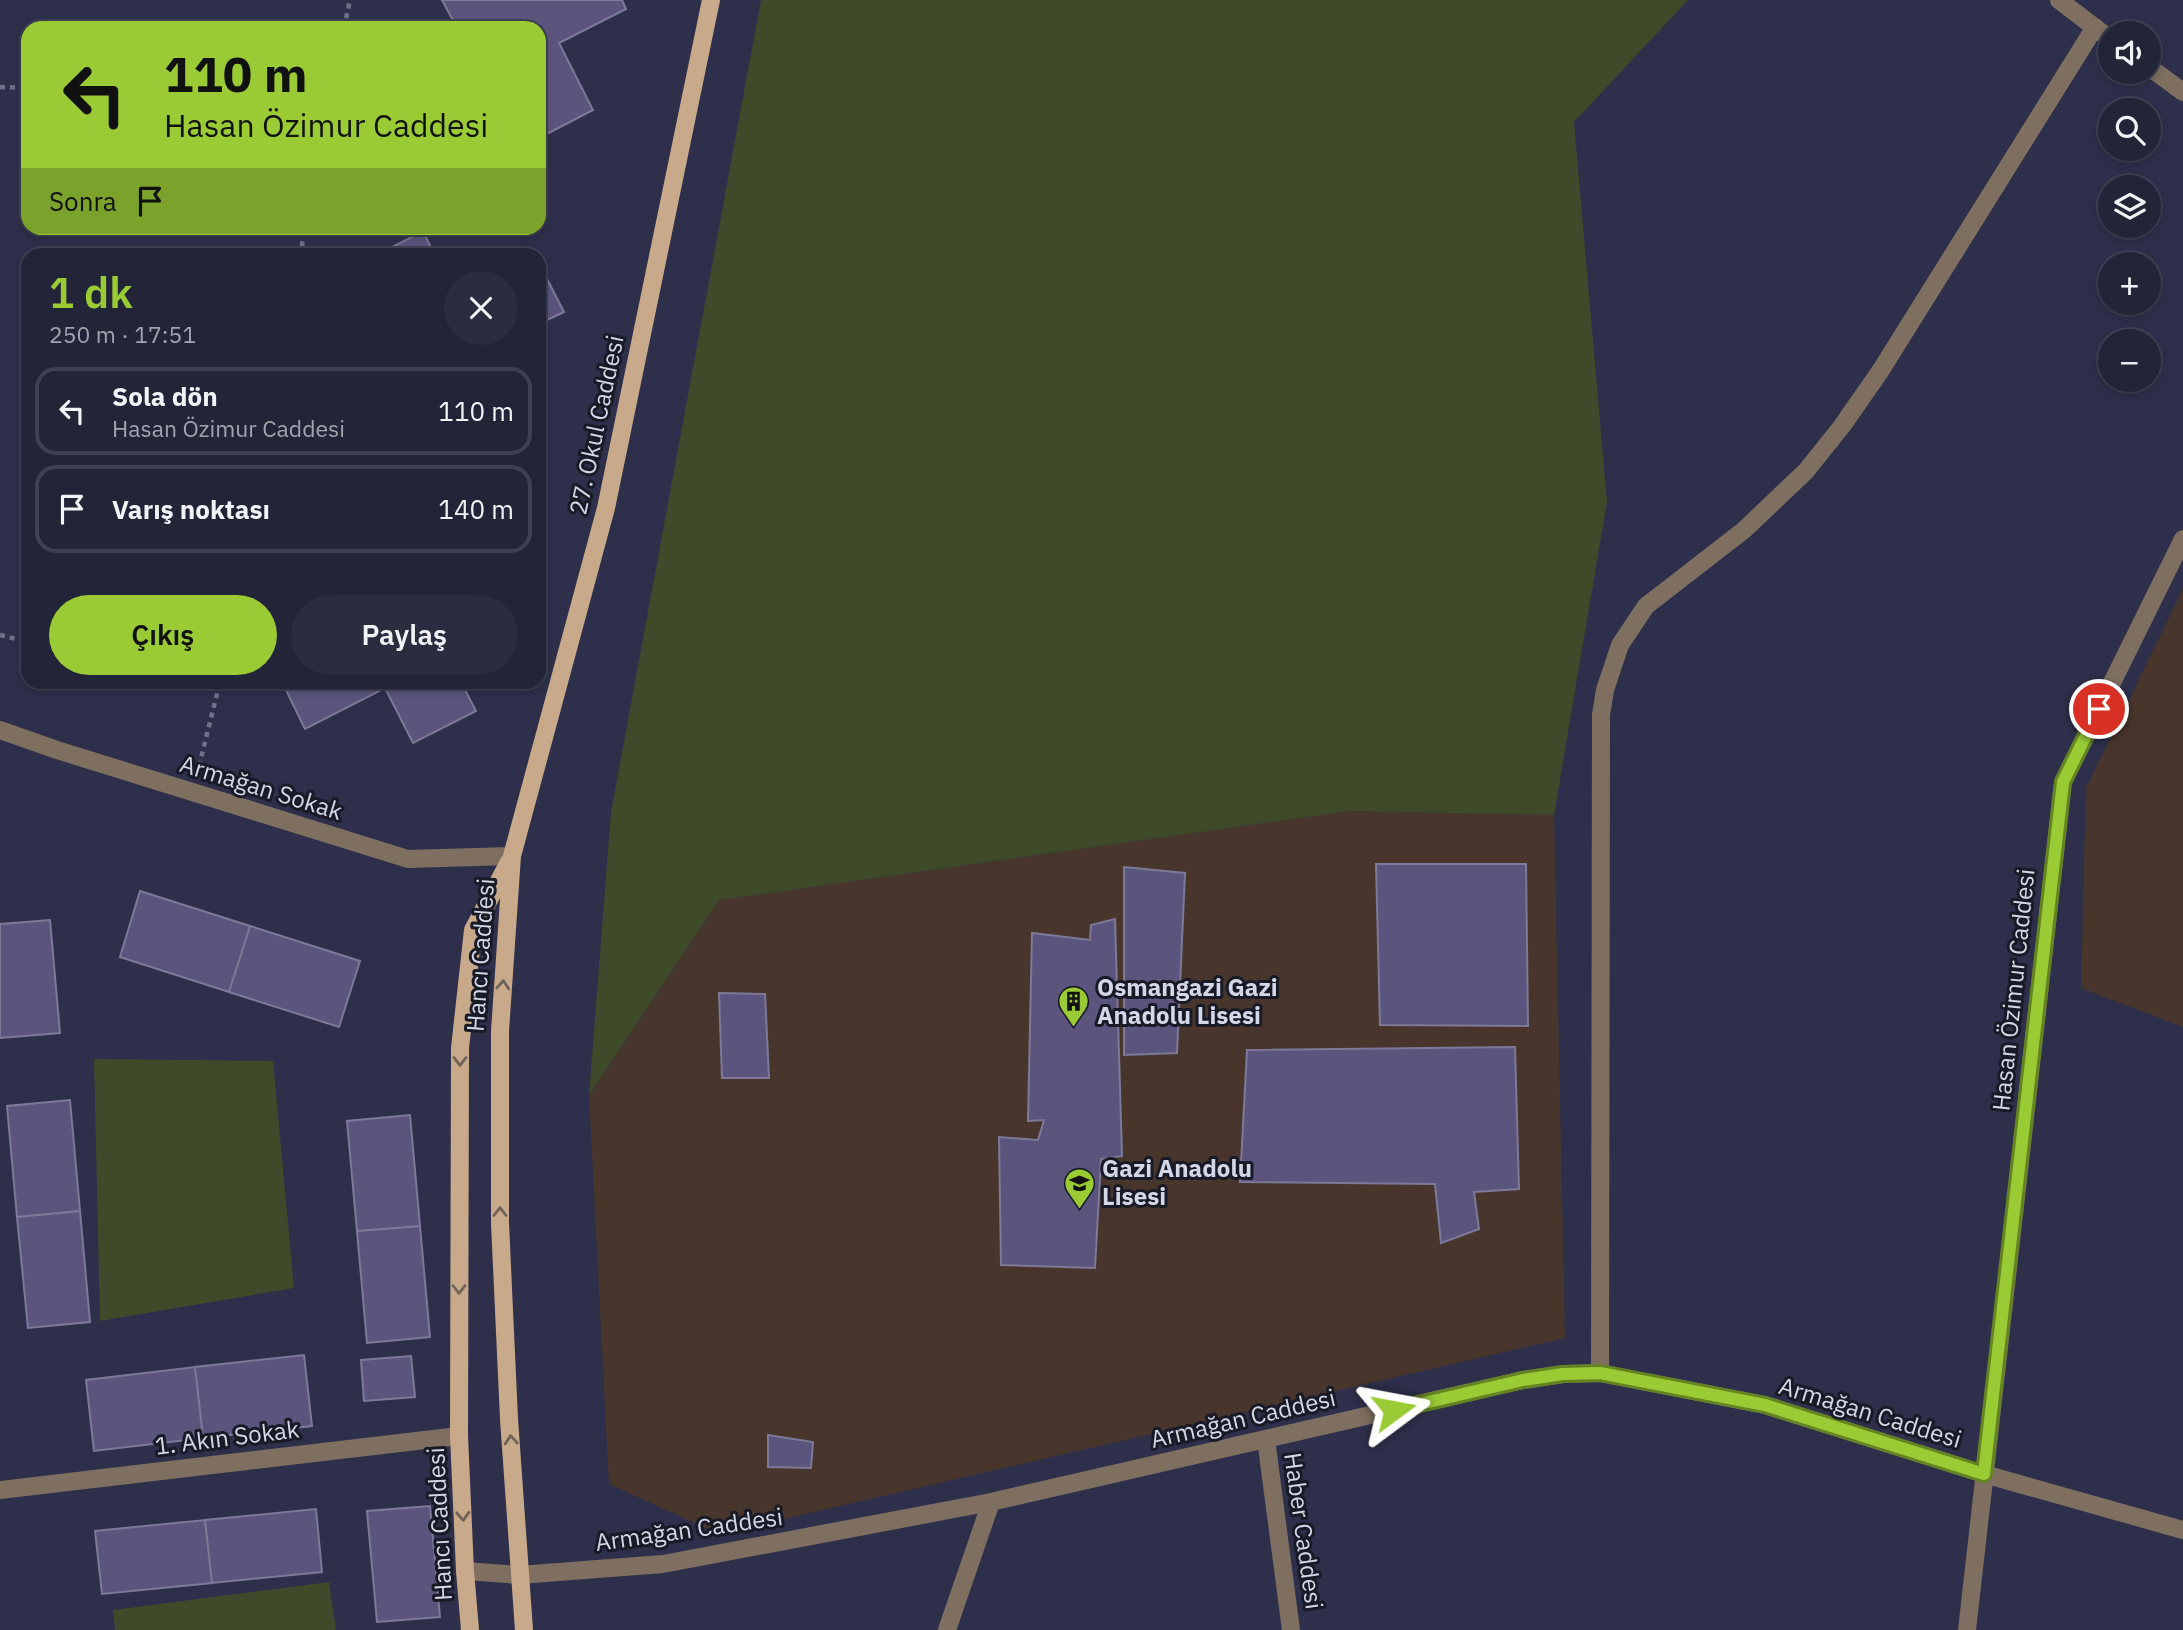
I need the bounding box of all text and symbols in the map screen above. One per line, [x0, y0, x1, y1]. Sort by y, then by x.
map controls [2098, 21, 2161, 392]
button: sound [2098, 21, 2161, 84]
text: 110 m [164, 42, 308, 105]
icon: left [49, 49, 140, 140]
button: search [2098, 98, 2161, 161]
text: Hasan Özimur Caddesi [164, 104, 488, 146]
button: layers [2098, 175, 2161, 238]
icon: arrive [131, 182, 169, 220]
text: Sonra [49, 184, 117, 218]
button: + [2098, 252, 2161, 315]
text: 1 dk [49, 265, 133, 320]
button: close [444, 271, 518, 345]
text: 250 m · 17:51 [49, 319, 196, 349]
button: − [2098, 329, 2161, 392]
street label: 27. Okul Caddesi [561, 332, 631, 517]
text: Sola dön [112, 379, 218, 413]
icon: left [53, 392, 91, 430]
text: 110 m [438, 394, 514, 428]
text: Hasan Özimur Caddesi [112, 413, 345, 443]
icon: arrive [53, 490, 91, 528]
text: Varış noktası [112, 492, 270, 526]
text: 140 m [438, 492, 514, 526]
button: Çıkış [49, 595, 277, 675]
button: Paylaş [291, 595, 518, 675]
pin [2069, 679, 2129, 739]
icon: arrive [2080, 690, 2118, 728]
street label: Armağan Sokak [176, 747, 347, 827]
street label: Hasan Özimur Caddesi [1984, 867, 2042, 1113]
street label: Hancı Caddesi [459, 877, 501, 1033]
place label: Osmangazi Gazi Anadolu Lisesi [1097, 971, 1278, 1031]
one-way arrow [495, 979, 510, 990]
building icon: Osmangazi Gazi Anadolu Lisesi [1057, 985, 1091, 1029]
one-way arrow [452, 1056, 468, 1067]
place label: Gazi Anadolu Lisesi [1102, 1152, 1252, 1212]
school or university icon: Gazi Anadolu Lisesi [1062, 1166, 1096, 1210]
one-way arrow [493, 1207, 508, 1218]
one-way arrow [451, 1284, 467, 1294]
street label: Armağan Caddesi [1775, 1369, 1965, 1455]
position arrow [1357, 1373, 1431, 1447]
street label: Armağan Caddesi [1147, 1381, 1339, 1455]
street label: 1. Akın Sokak [153, 1412, 301, 1462]
one-way arrow [503, 1434, 518, 1445]
street label: Hancı Caddesi [419, 1447, 459, 1602]
street label: Haber Caddesi [1277, 1451, 1331, 1611]
street label: Armağan Caddesi [593, 1500, 785, 1558]
one-way arrow [455, 1511, 470, 1522]

